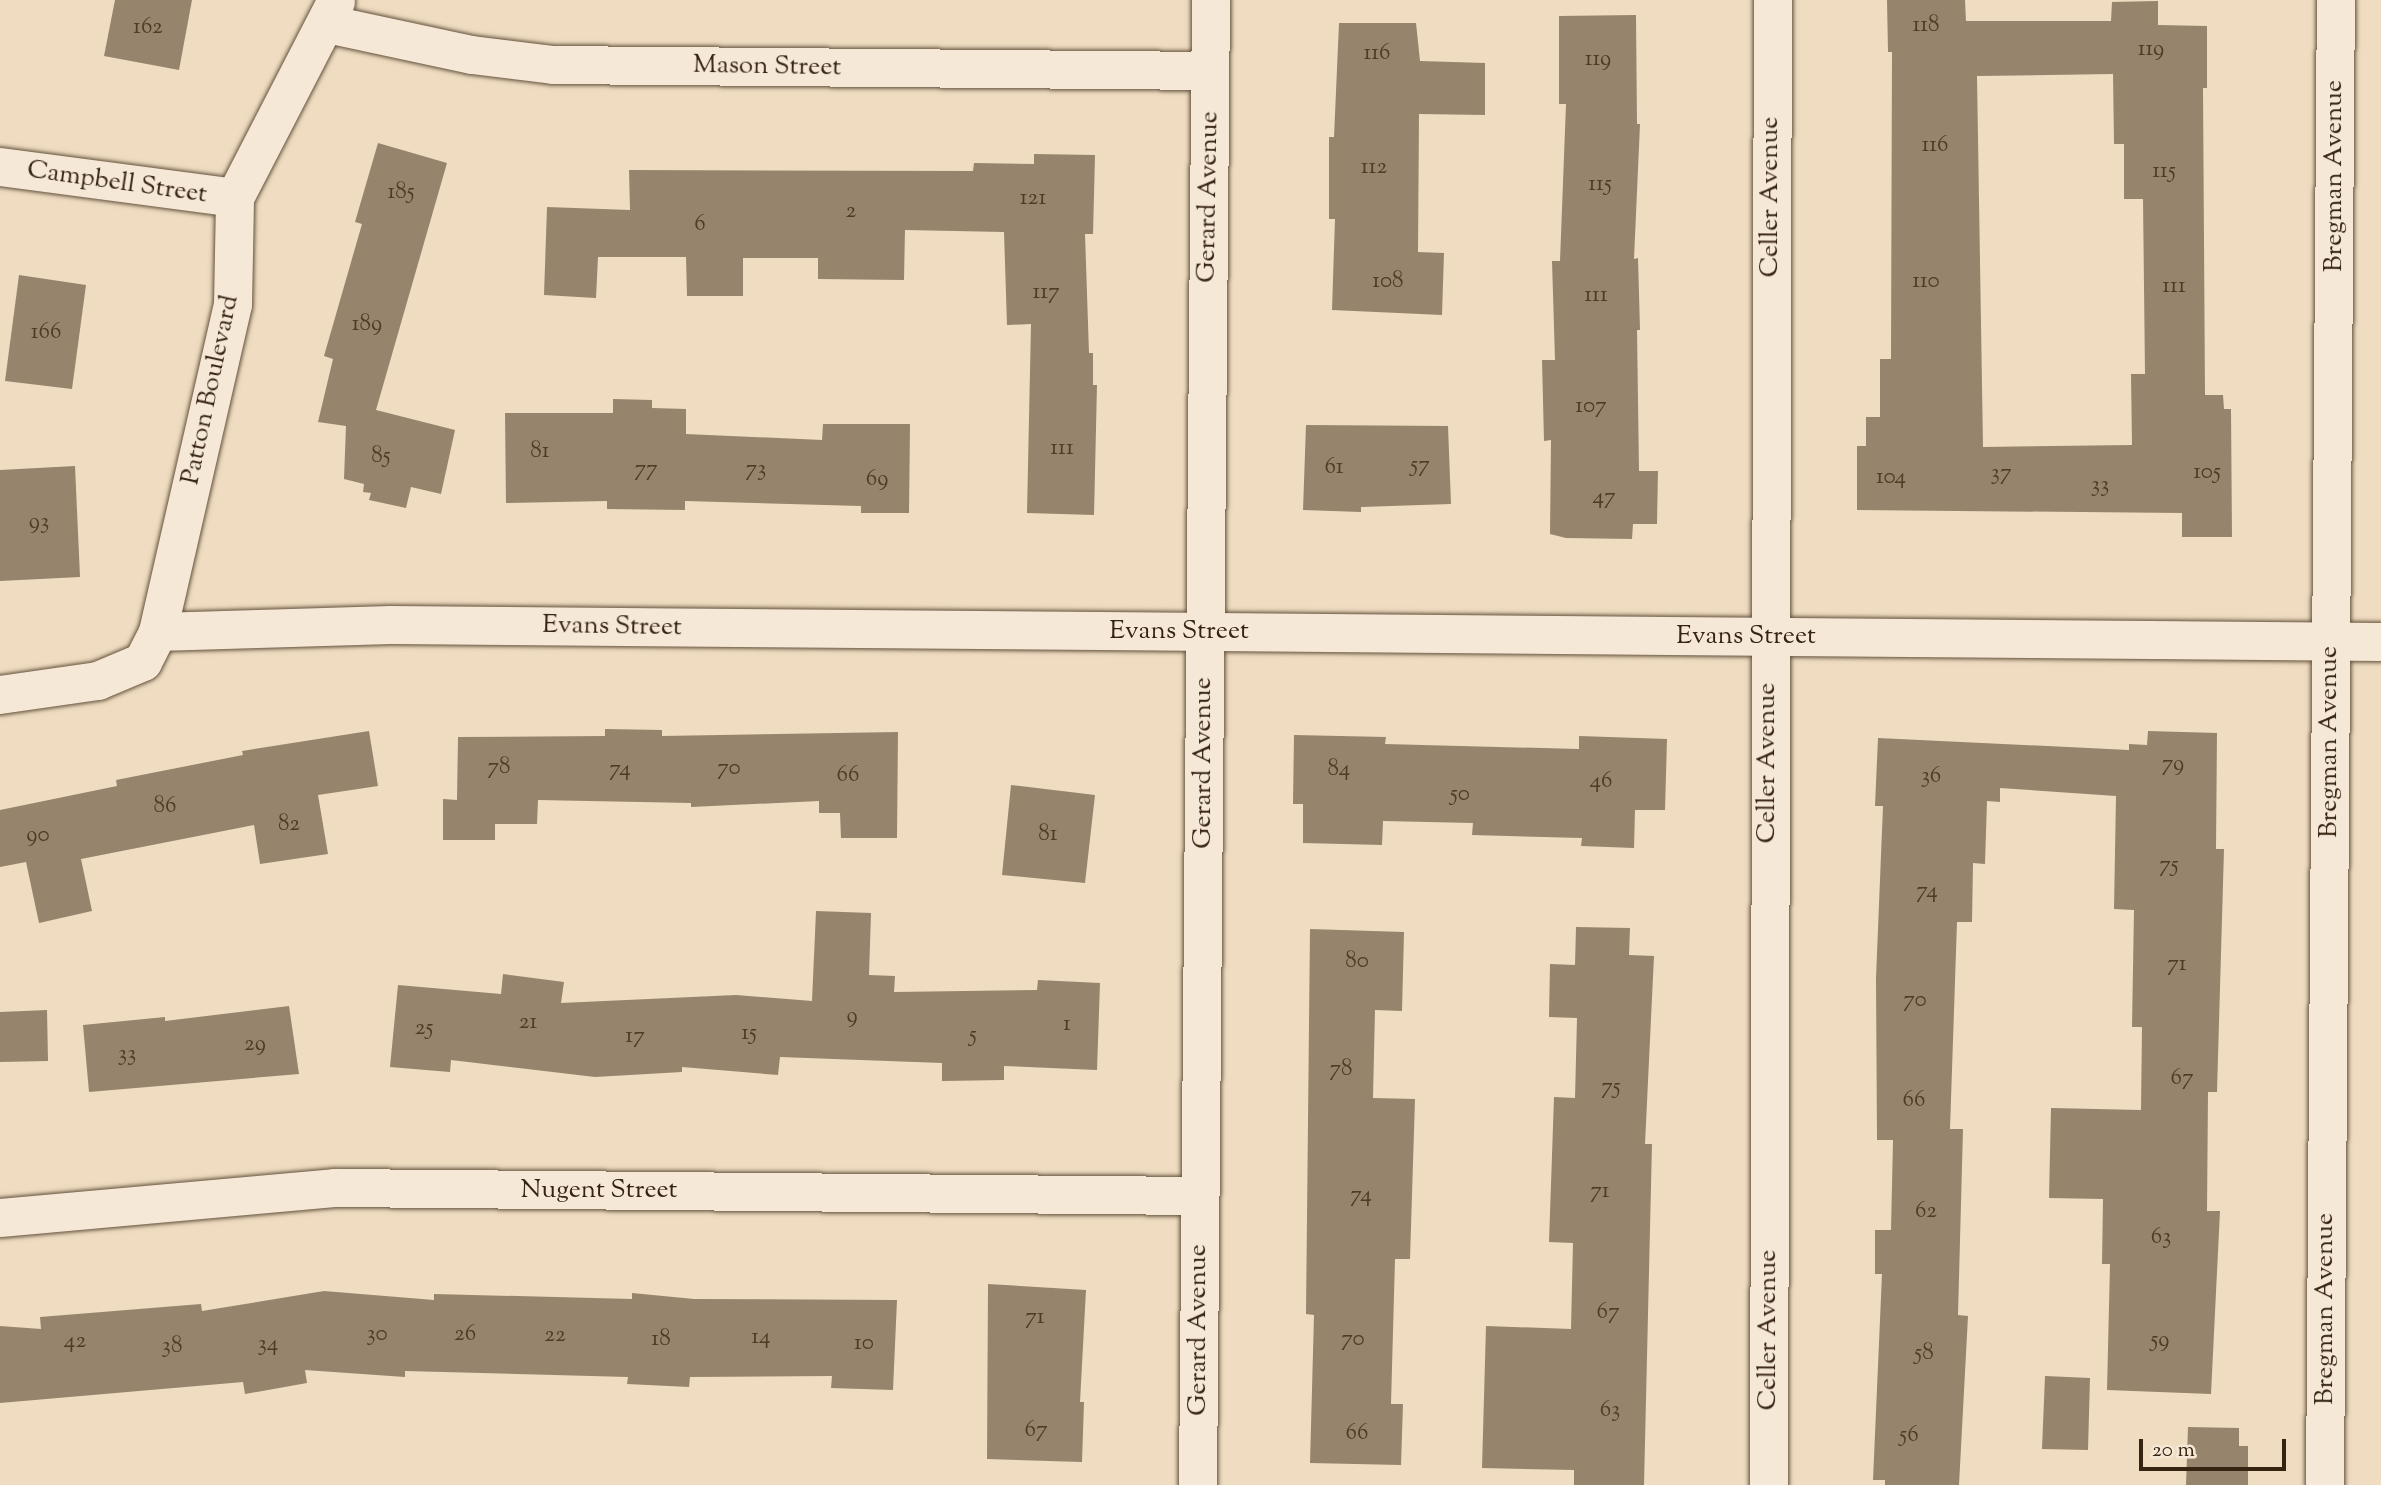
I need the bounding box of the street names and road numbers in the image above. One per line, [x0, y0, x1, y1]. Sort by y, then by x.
street label: Mason Street [693, 50, 841, 84]
street label: Bregman Avenue [2319, 80, 2351, 272]
street label: Gerard Avenue [1192, 111, 1226, 283]
street label: Celler Avenue [1755, 117, 1787, 277]
street label: Campbell Street [25, 155, 209, 211]
street label: Patton Boulevard [176, 292, 246, 488]
street label: Evans Street [542, 610, 682, 644]
street label: Evans Street [1109, 616, 1249, 648]
street label: Evans Street [1676, 621, 1816, 653]
street label: Bregman Avenue [2314, 646, 2346, 838]
street label: Gerard Avenue [1188, 677, 1220, 849]
street label: Celler Avenue [1752, 683, 1784, 843]
street label: Nugent Street [521, 1175, 677, 1207]
street label: Bregman Avenue [2310, 1213, 2342, 1405]
street label: Gerard Avenue [1183, 1244, 1215, 1416]
street label: Celler Avenue [1753, 1250, 1785, 1410]

